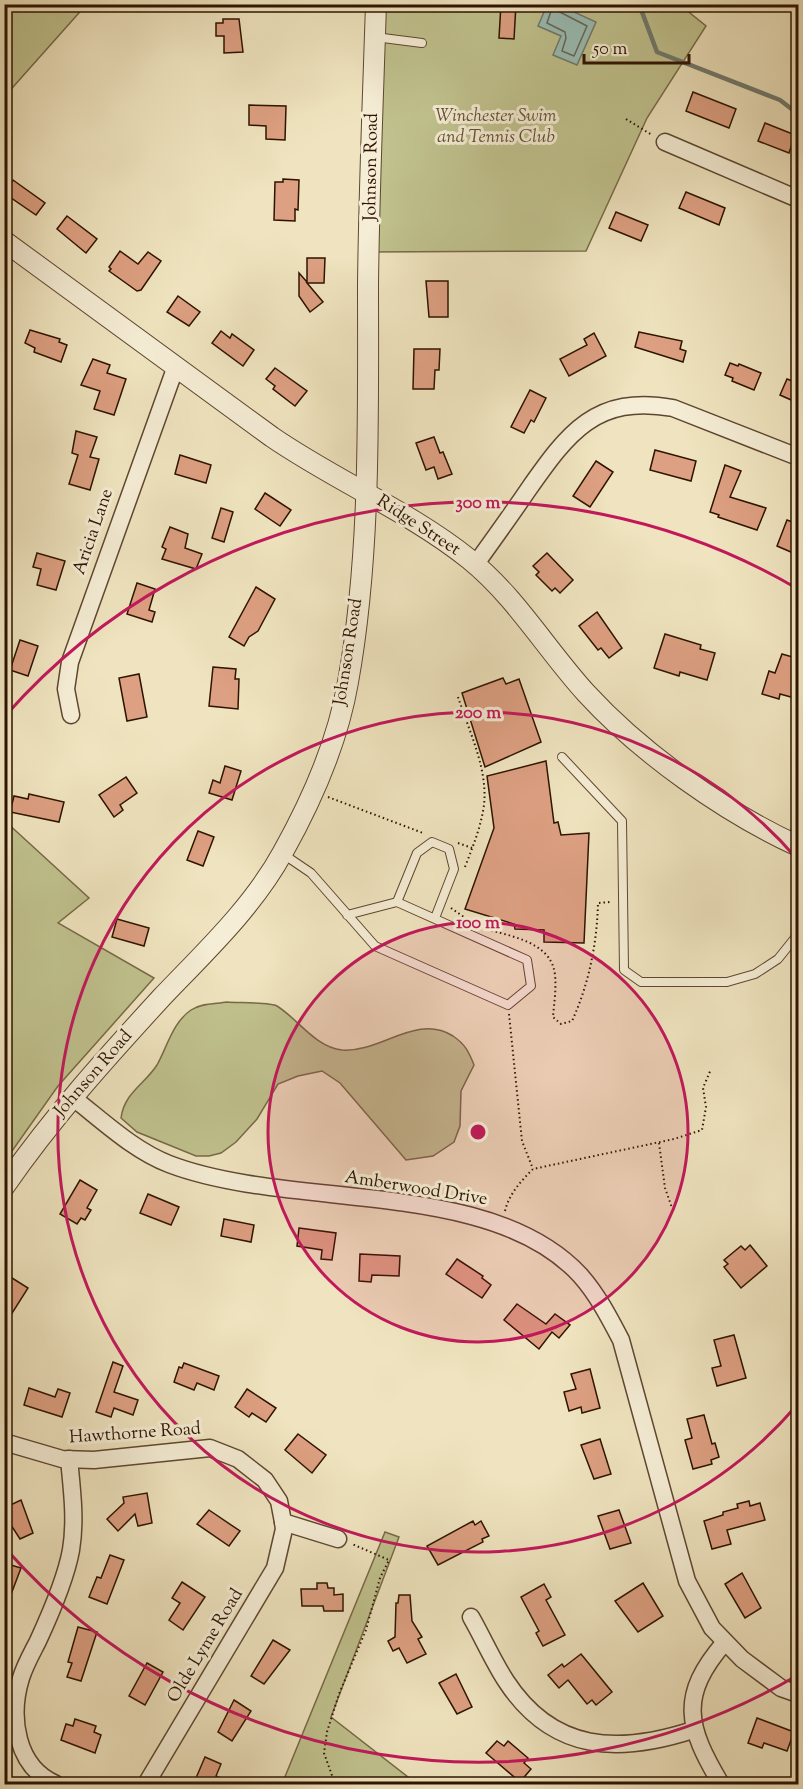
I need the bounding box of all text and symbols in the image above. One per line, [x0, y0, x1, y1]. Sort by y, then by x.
scale bar [584, 27, 689, 65]
text: 50 m [592, 37, 628, 63]
park label: Winchester Swim and Tennis Club [435, 104, 557, 151]
street label: Johnson Road [358, 113, 386, 222]
street label: Aricia Lane [67, 485, 121, 579]
street label: Ridge Street [371, 489, 465, 563]
text: 300 m [456, 491, 501, 517]
street label: Johnson Road [328, 597, 370, 708]
text: 200 m [455, 701, 501, 727]
text: 100 m [456, 911, 500, 937]
street label: Johnson Road [48, 1025, 139, 1124]
centre of rings [468, 1122, 488, 1142]
street label: Amberwood Drive [343, 1165, 489, 1213]
street label: Hawthorne Road [68, 1416, 202, 1452]
street label: Olde Lyme Road [162, 1584, 250, 1708]

